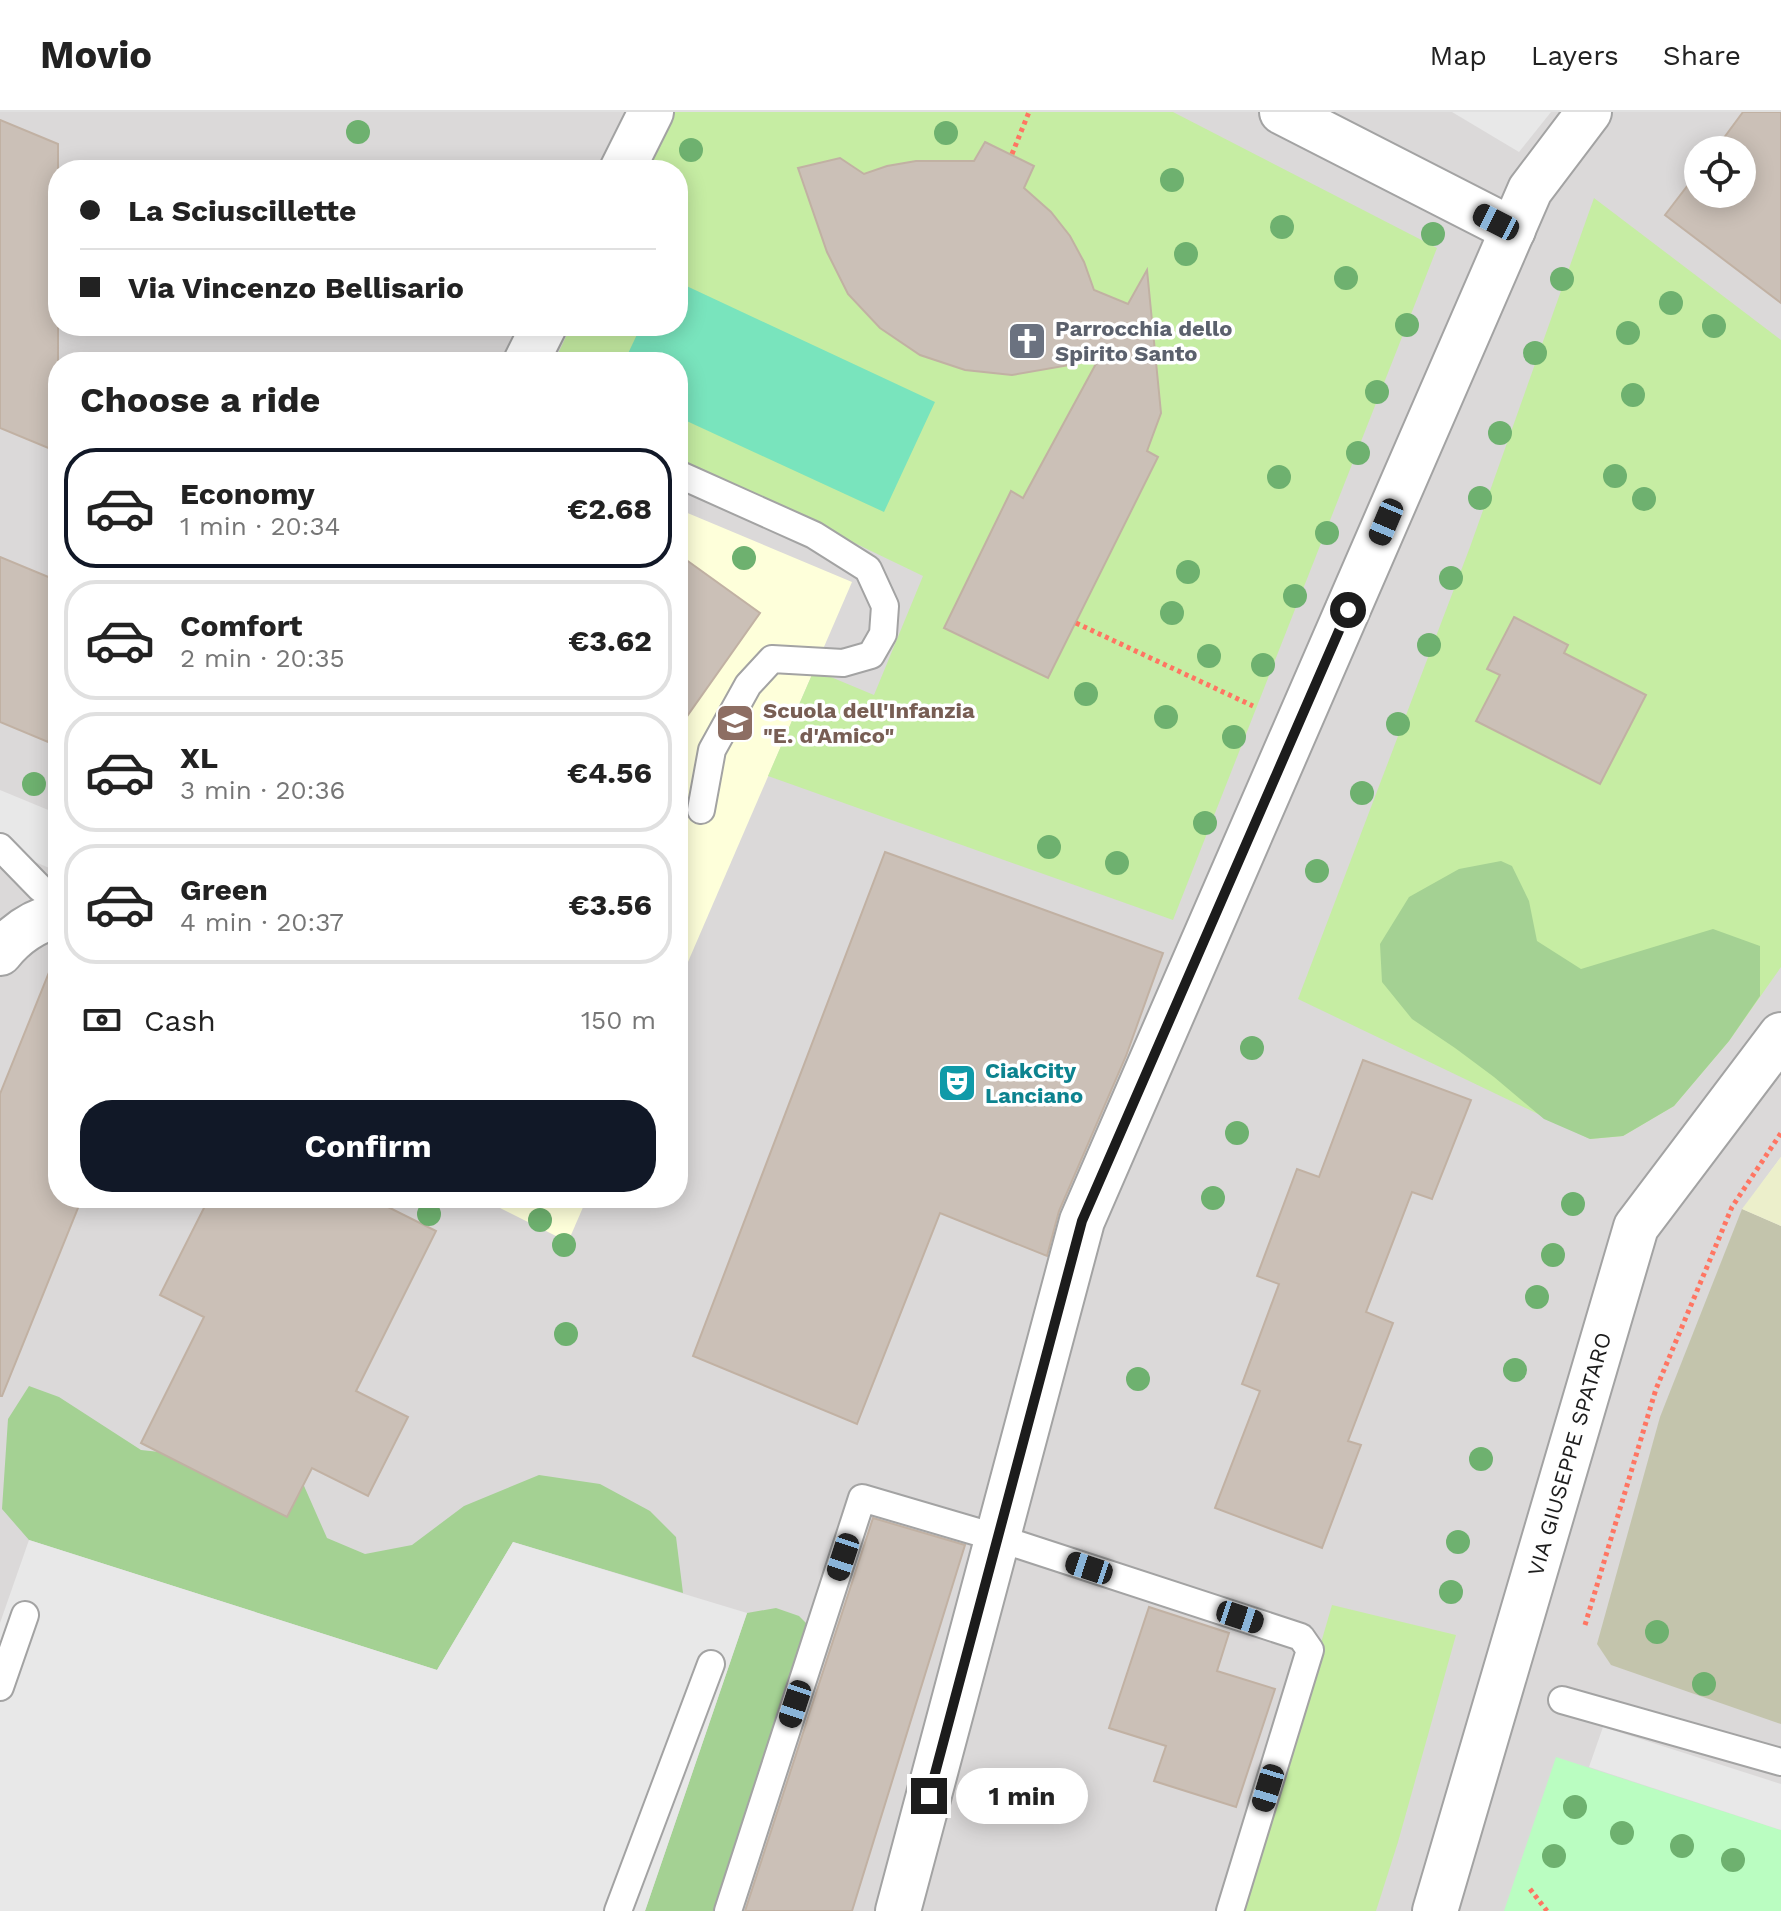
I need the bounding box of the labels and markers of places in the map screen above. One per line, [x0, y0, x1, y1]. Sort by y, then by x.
place label: Parrocchia dello Spirito Santo [1055, 316, 1232, 366]
church icon: Parrocchia dello Spirito Santo [1006, 320, 1048, 362]
place label: Scuola dell'Infanzia "E. d'Amico" [763, 698, 975, 748]
school or university icon: Scuola dell'Infanzia "E. d'Amico" [714, 702, 756, 744]
place label: CiakCity Lanciano [985, 1058, 1083, 1108]
theatre icon: CiakCity Lanciano [936, 1062, 978, 1104]

